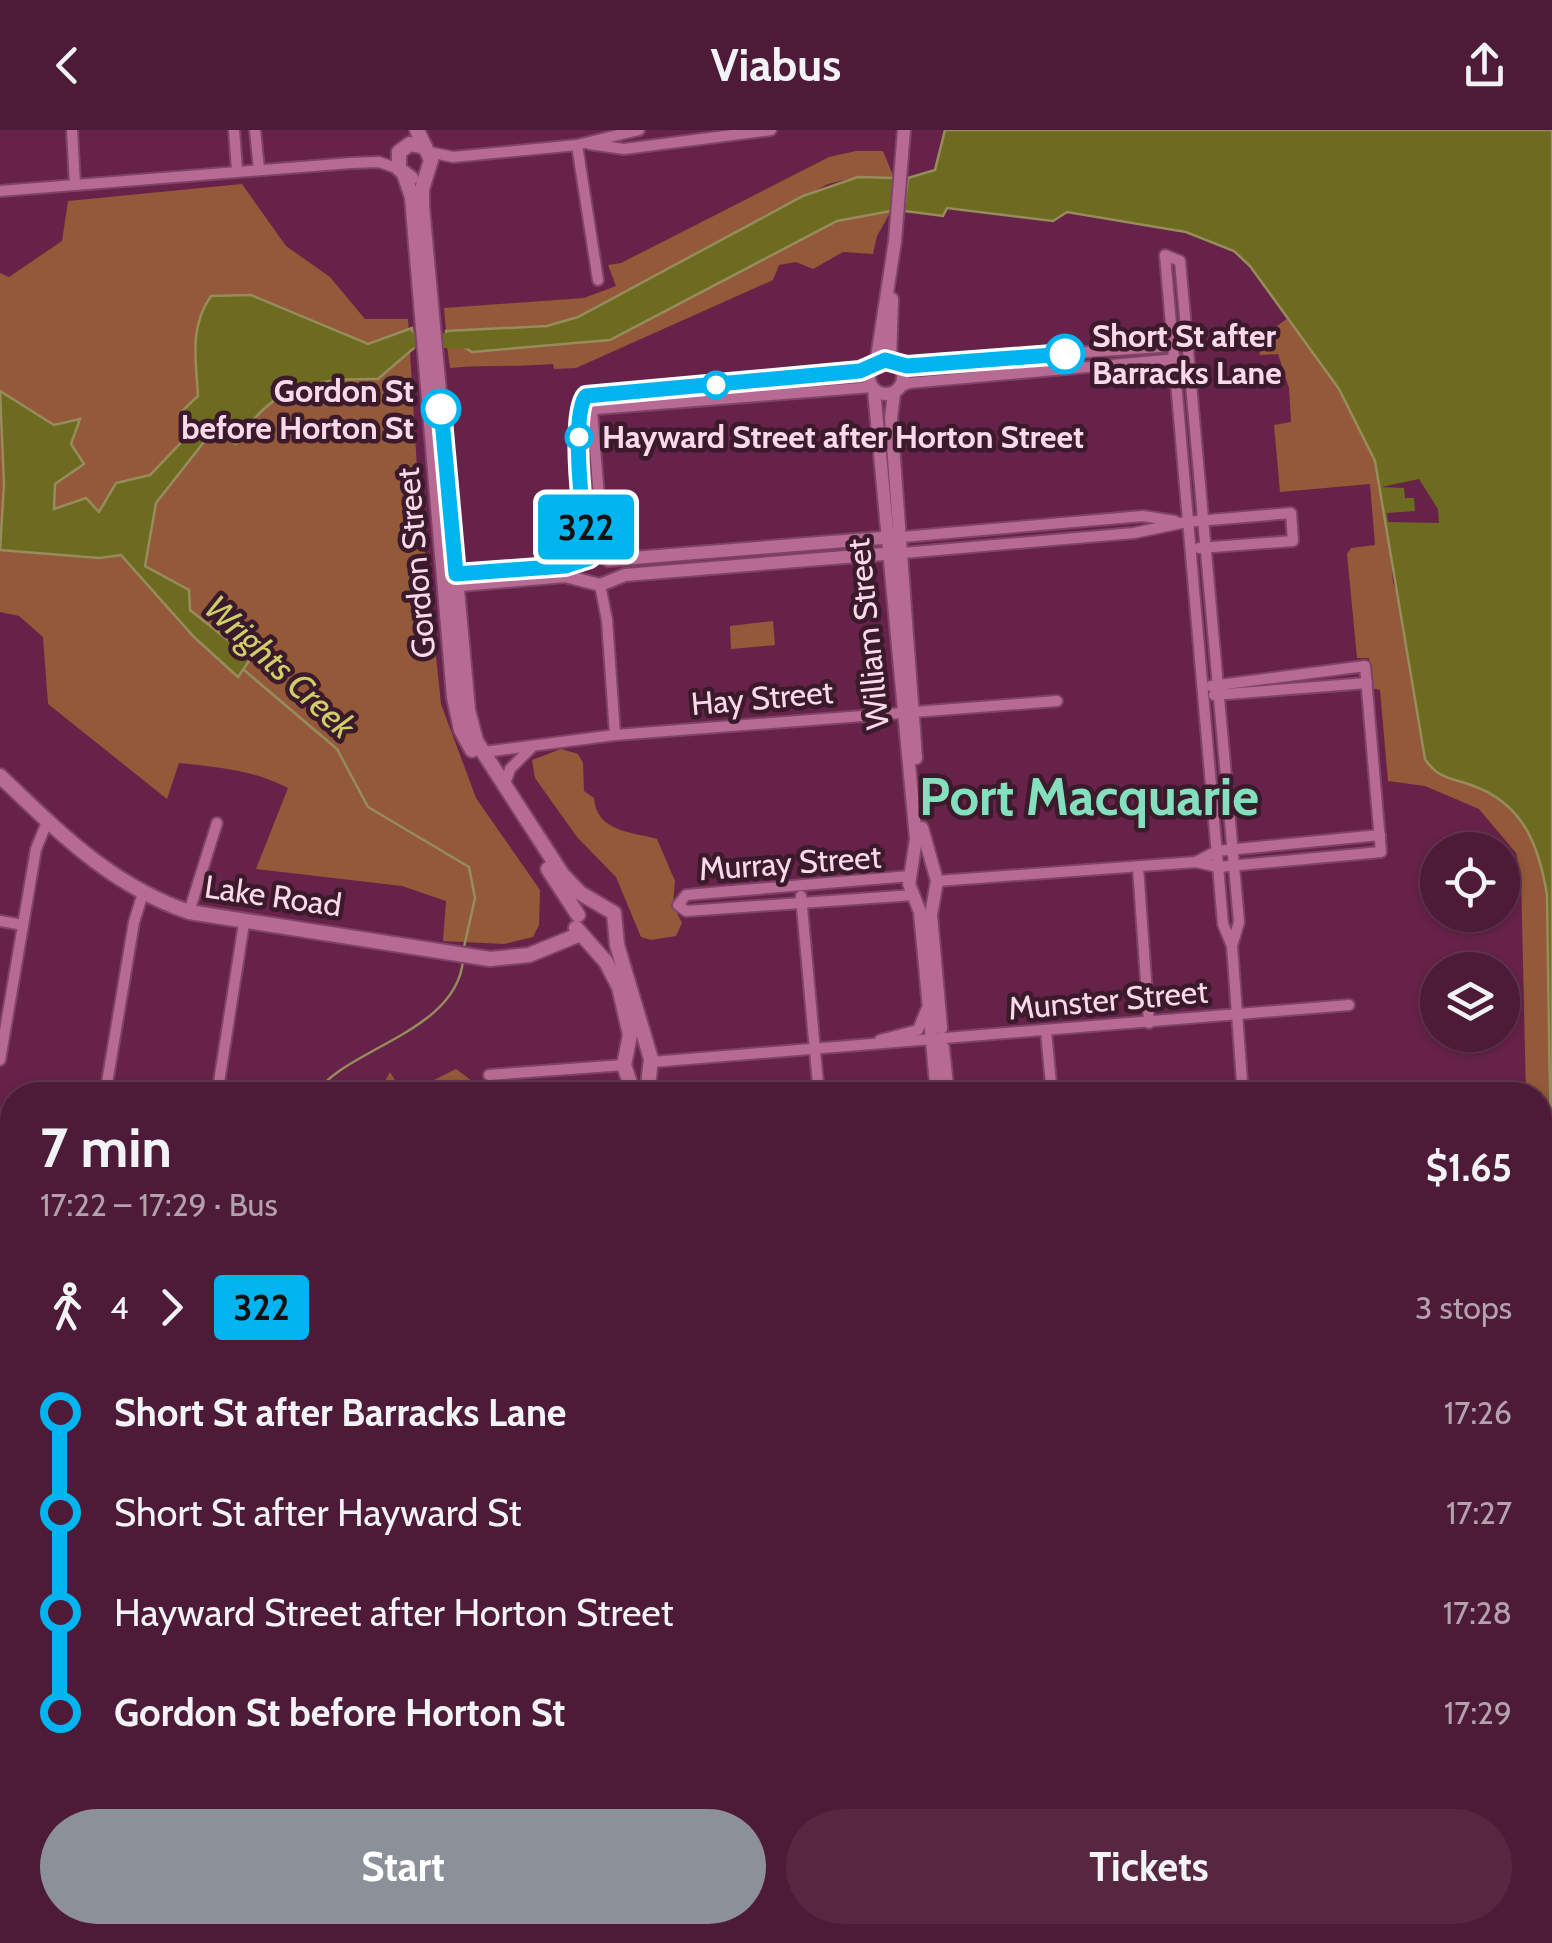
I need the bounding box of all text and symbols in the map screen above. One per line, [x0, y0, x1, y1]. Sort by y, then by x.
icon: back [40, 38, 95, 93]
text: Viabus [711, 38, 841, 92]
icon: share [1457, 38, 1512, 93]
place label: Short St after Barracks Lane [1092, 316, 1282, 392]
marker: Short St after Barracks Lane [1046, 335, 1084, 373]
place label: Gordon St before Horton St [181, 371, 414, 447]
unlabelled marker [703, 372, 729, 398]
marker: Gordon St before Horton St [422, 390, 460, 428]
place label: Hayward Street after Horton Street [602, 417, 1084, 456]
marker: Hayward Street after Horton Street [566, 424, 592, 450]
street label: Gordon Street [388, 466, 443, 660]
line badge: 322 [528, 494, 644, 560]
text: 322 [558, 506, 614, 549]
street label: William Street [838, 537, 897, 731]
water label: Wrights Creek [196, 586, 365, 748]
street label: Hay Street [689, 672, 835, 723]
district label: Port Macquarie [919, 765, 1259, 828]
map controls [1420, 832, 1520, 1052]
button: locate [1420, 832, 1520, 932]
street label: Murray Street [697, 837, 883, 888]
street label: Lake Road [202, 867, 344, 924]
button: layers [1420, 952, 1520, 1052]
street label: Munster Street [1007, 971, 1210, 1028]
text: 7 min [40, 1114, 172, 1181]
text: $1.65 [1426, 1144, 1512, 1191]
text: 17:22 – 17:29 · Bus [40, 1185, 278, 1224]
icon: walk [40, 1280, 95, 1335]
icon: forward [144, 1280, 199, 1335]
text: 322 [234, 1286, 289, 1329]
text: 4 [110, 1288, 129, 1327]
text: 3 stops [1415, 1288, 1512, 1327]
text: Short St after Barracks Lane [114, 1389, 566, 1436]
text: 17:26 [1444, 1393, 1512, 1432]
text: Short St after Hayward St [114, 1489, 521, 1536]
text: 17:27 [1446, 1493, 1512, 1532]
text: Hayward Street after Horton Street [114, 1589, 674, 1636]
text: 17:28 [1443, 1593, 1512, 1632]
text: Gordon St before Horton St [114, 1689, 565, 1736]
text: 17:29 [1444, 1693, 1512, 1732]
button: Start [40, 1809, 766, 1924]
button: Tickets [786, 1809, 1512, 1924]

